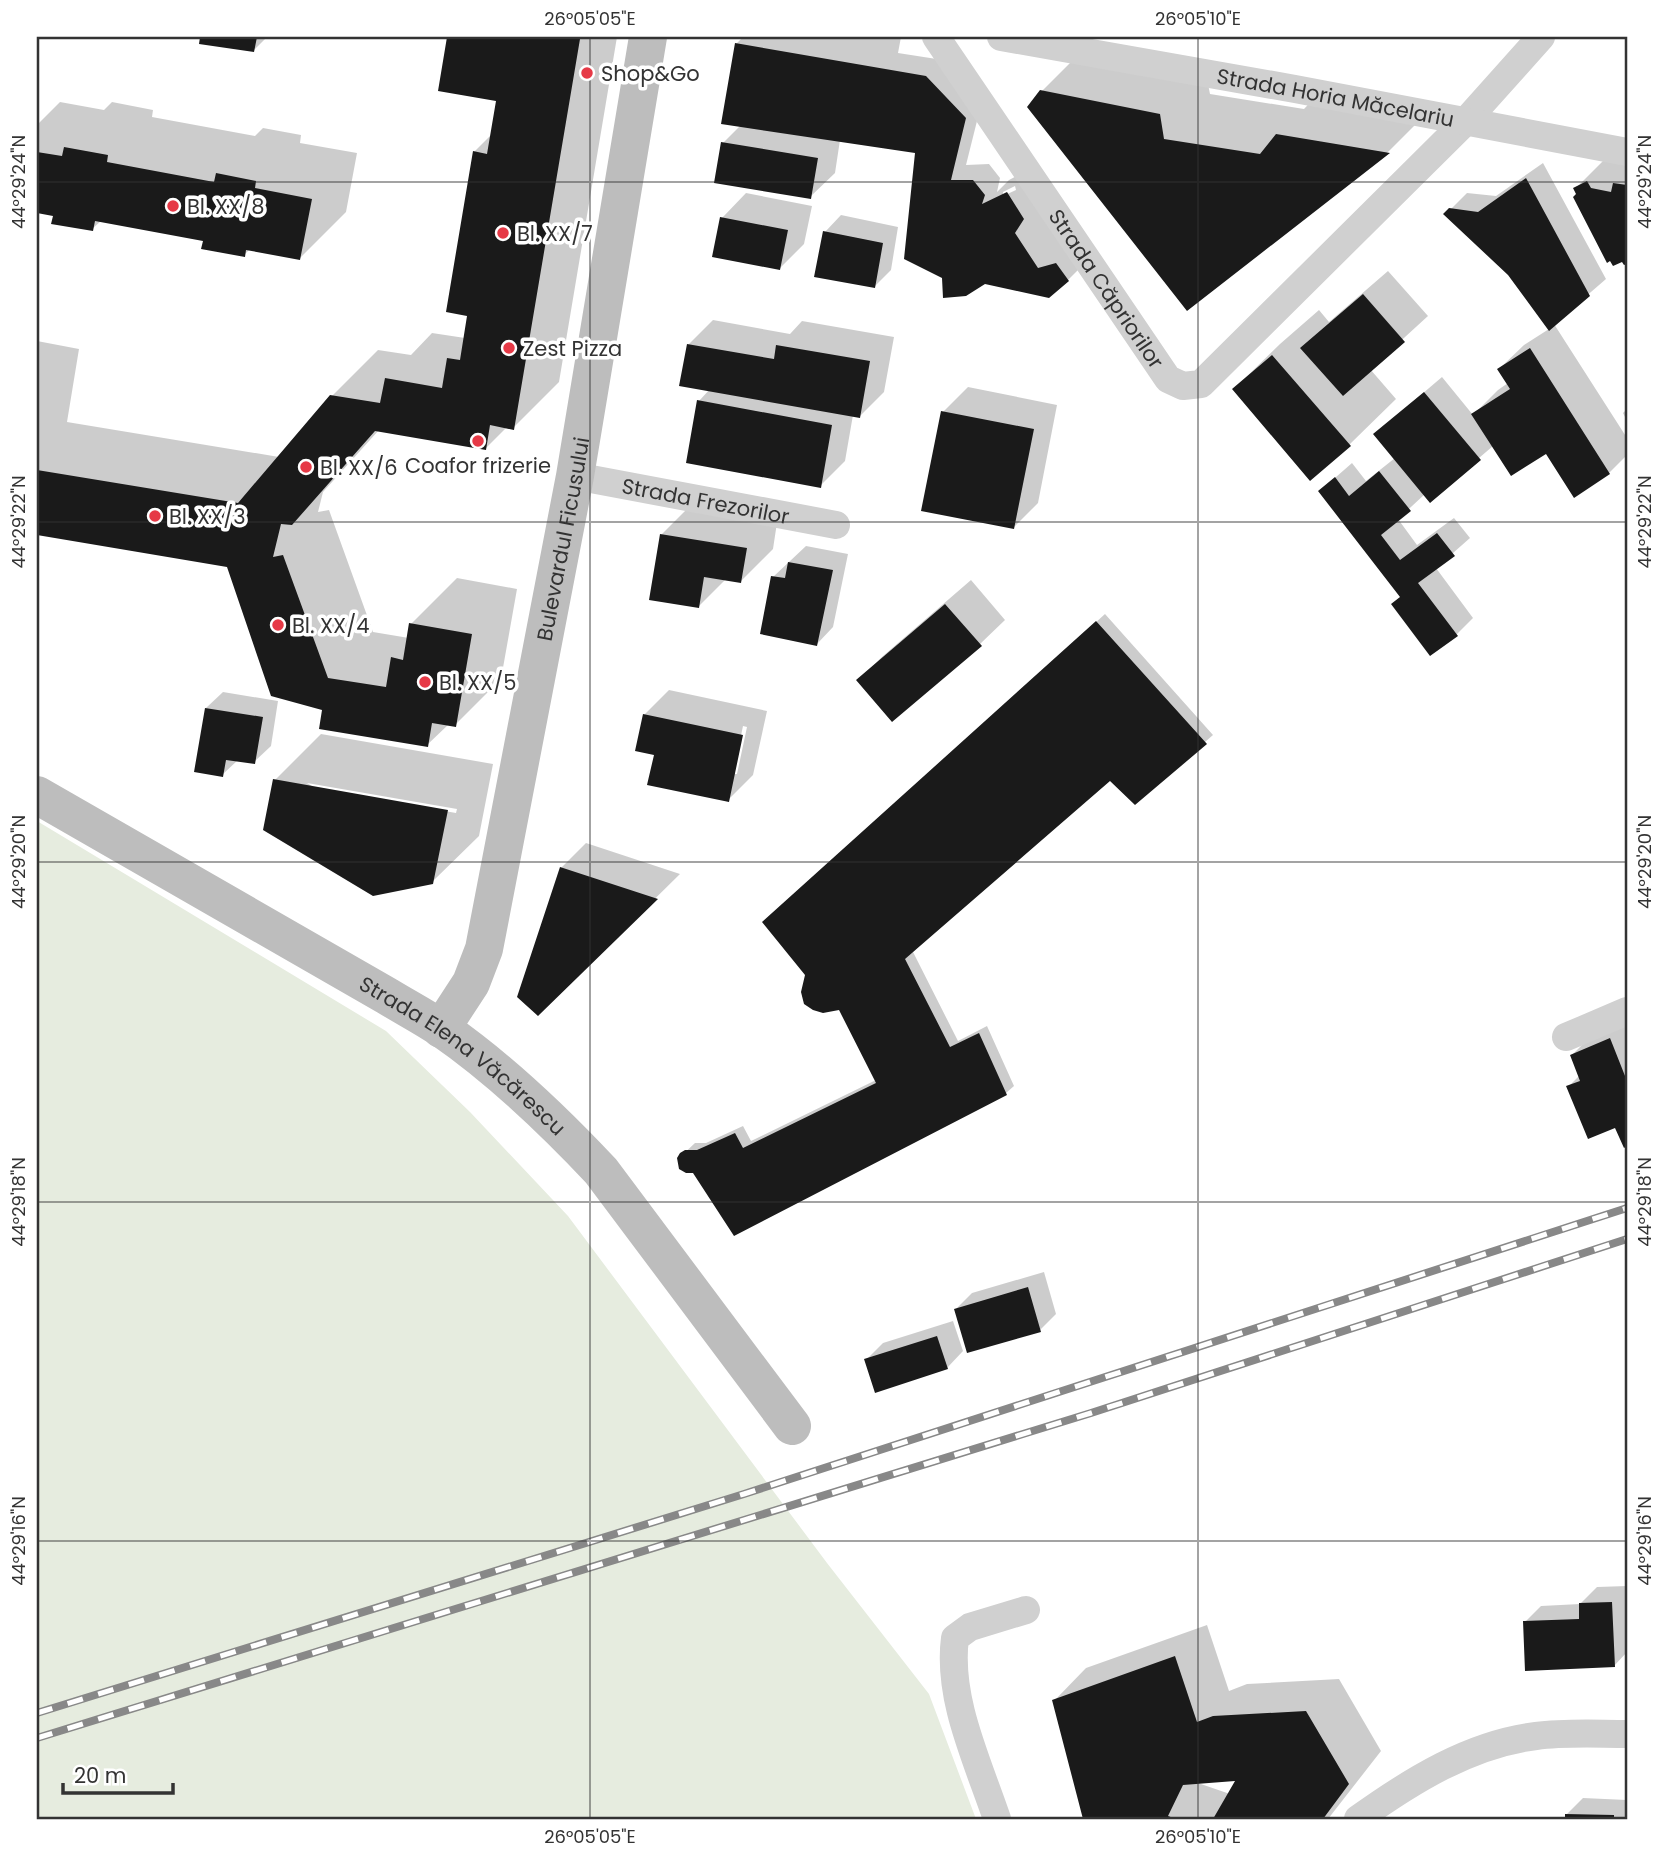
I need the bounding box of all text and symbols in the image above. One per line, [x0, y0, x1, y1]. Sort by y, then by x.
text: 26°05'05"E [544, 6, 636, 31]
text: 26°05'10"E [1155, 6, 1241, 31]
place label: Shop&Go [601, 59, 700, 88]
street label: Strada Horia Măcelariu [1215, 61, 1457, 133]
marker: Shop&Go [579, 65, 595, 81]
text: 44°29'24"N [6, 135, 31, 229]
text: 44°29'24"N [1632, 135, 1657, 229]
place label: Bl. XX/8 [187, 192, 264, 221]
marker: Bl. XX/8 [165, 198, 181, 214]
street label: Strada Căpriorilor [1042, 203, 1171, 374]
place label: Bl. XX/7 [517, 219, 593, 248]
marker: Bl. XX/7 [495, 225, 511, 241]
place label: Zest Pizza [523, 334, 622, 363]
marker: Zest Pizza [501, 340, 517, 356]
marker: Coafor frizerie [470, 433, 486, 449]
street label: Bulevardul Ficusului [529, 435, 596, 643]
place label: Coafor frizerie [405, 451, 551, 480]
place label: Bl. XX/6 [320, 453, 397, 482]
marker: Bl. XX/6 [298, 459, 314, 475]
street label: Strada Frezorilor [619, 471, 792, 531]
text: 44°29'22"N [6, 475, 31, 569]
text: 44°29'22"N [1632, 475, 1657, 569]
place label: Bl. XX/3 [169, 502, 246, 531]
marker: Bl. XX/3 [147, 508, 163, 524]
place label: Bl. XX/4 [292, 611, 369, 640]
marker: Bl. XX/4 [270, 617, 286, 633]
place label: Bl. XX/5 [439, 668, 516, 697]
marker: Bl. XX/5 [417, 674, 433, 690]
text: 44°29'20"N [6, 815, 31, 909]
text: 44°29'20"N [1632, 815, 1657, 909]
street label: Strada Elena Văcărescu [354, 969, 573, 1142]
text: 44°29'18"N [6, 1157, 31, 1247]
text: 44°29'18"N [1632, 1157, 1657, 1247]
text: 44°29'16"N [6, 1496, 31, 1586]
text: 44°29'16"N [1632, 1496, 1657, 1586]
scale bar [63, 1751, 173, 1795]
text: 20 m [74, 1761, 127, 1790]
text: 26°05'05"E [544, 1824, 636, 1849]
text: 26°05'10"E [1155, 1824, 1241, 1849]

